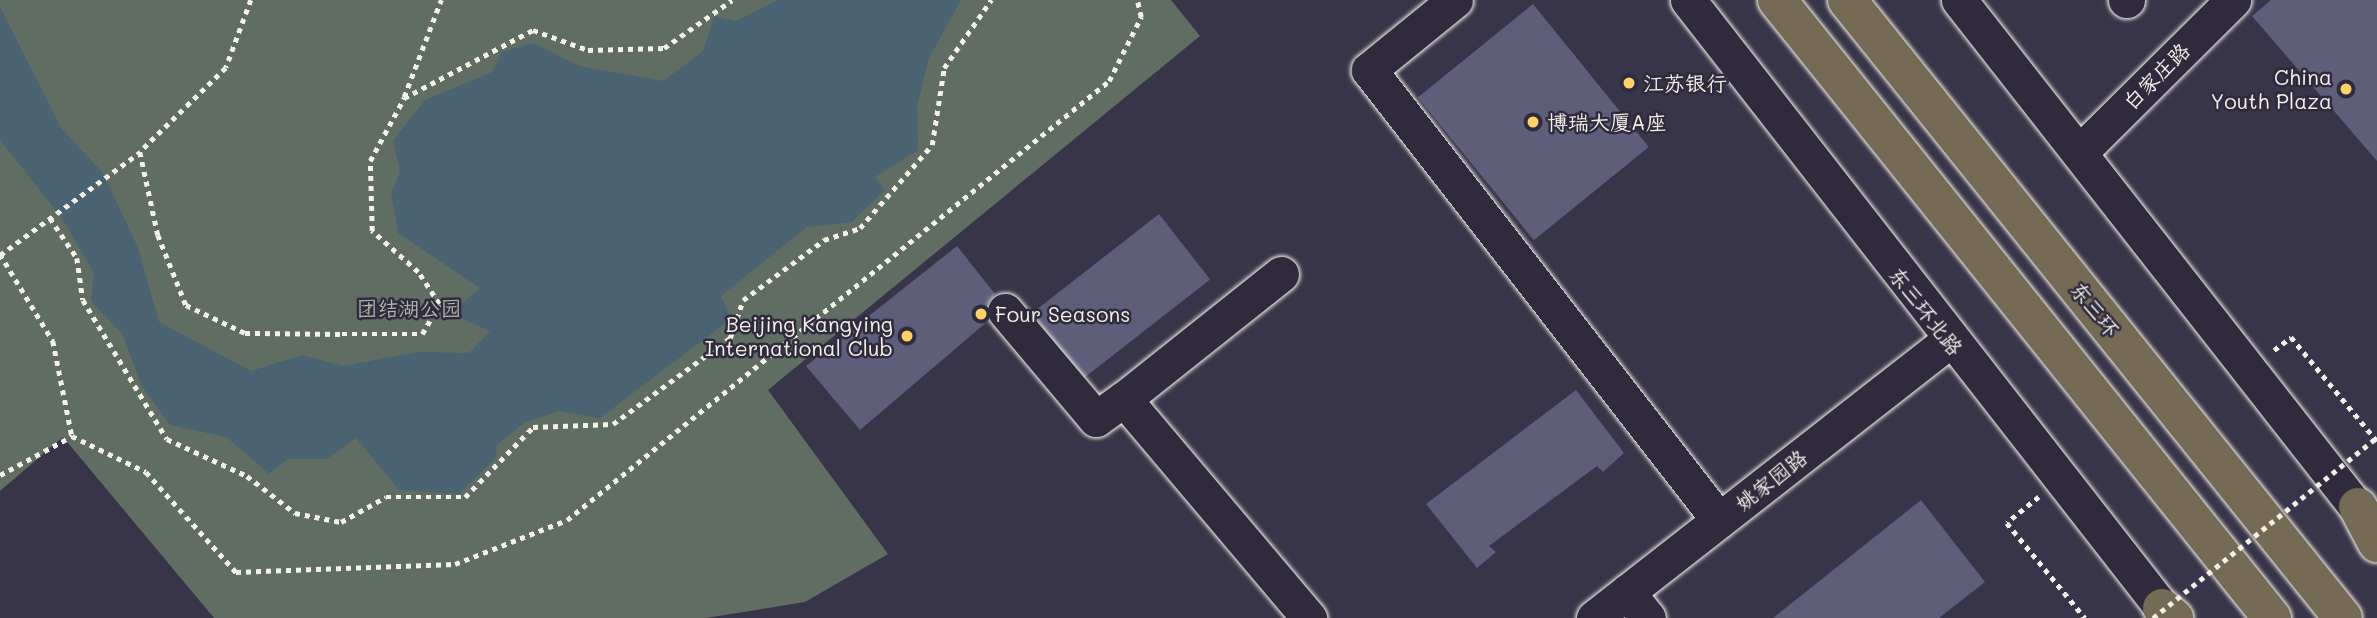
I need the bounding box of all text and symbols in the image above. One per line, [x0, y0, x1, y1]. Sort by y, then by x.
street label: 白家庄路 [2117, 37, 2195, 115]
place label: China Youth Plaza [2211, 64, 2332, 114]
place label: 江苏银行 [1643, 70, 1727, 96]
marker: 江苏银行 [1621, 75, 1637, 91]
marker: China Youth Plaza [2338, 81, 2354, 97]
place label: 博瑞大厦A座 [1547, 109, 1667, 135]
marker: 博瑞大厦A座 [1525, 114, 1541, 130]
street label: 东三环北路 [1884, 262, 1968, 360]
street label: 东三环 [2065, 277, 2125, 341]
park label: 团结湖公园 [357, 295, 461, 321]
place label: Four Seasons [995, 301, 1130, 327]
marker: Four Seasons [973, 306, 989, 322]
place label: Beijing Kangying International Club [705, 311, 893, 361]
marker: Beijing Kangying International Club [899, 328, 915, 344]
street label: 姚家园路 [1730, 444, 1812, 516]

